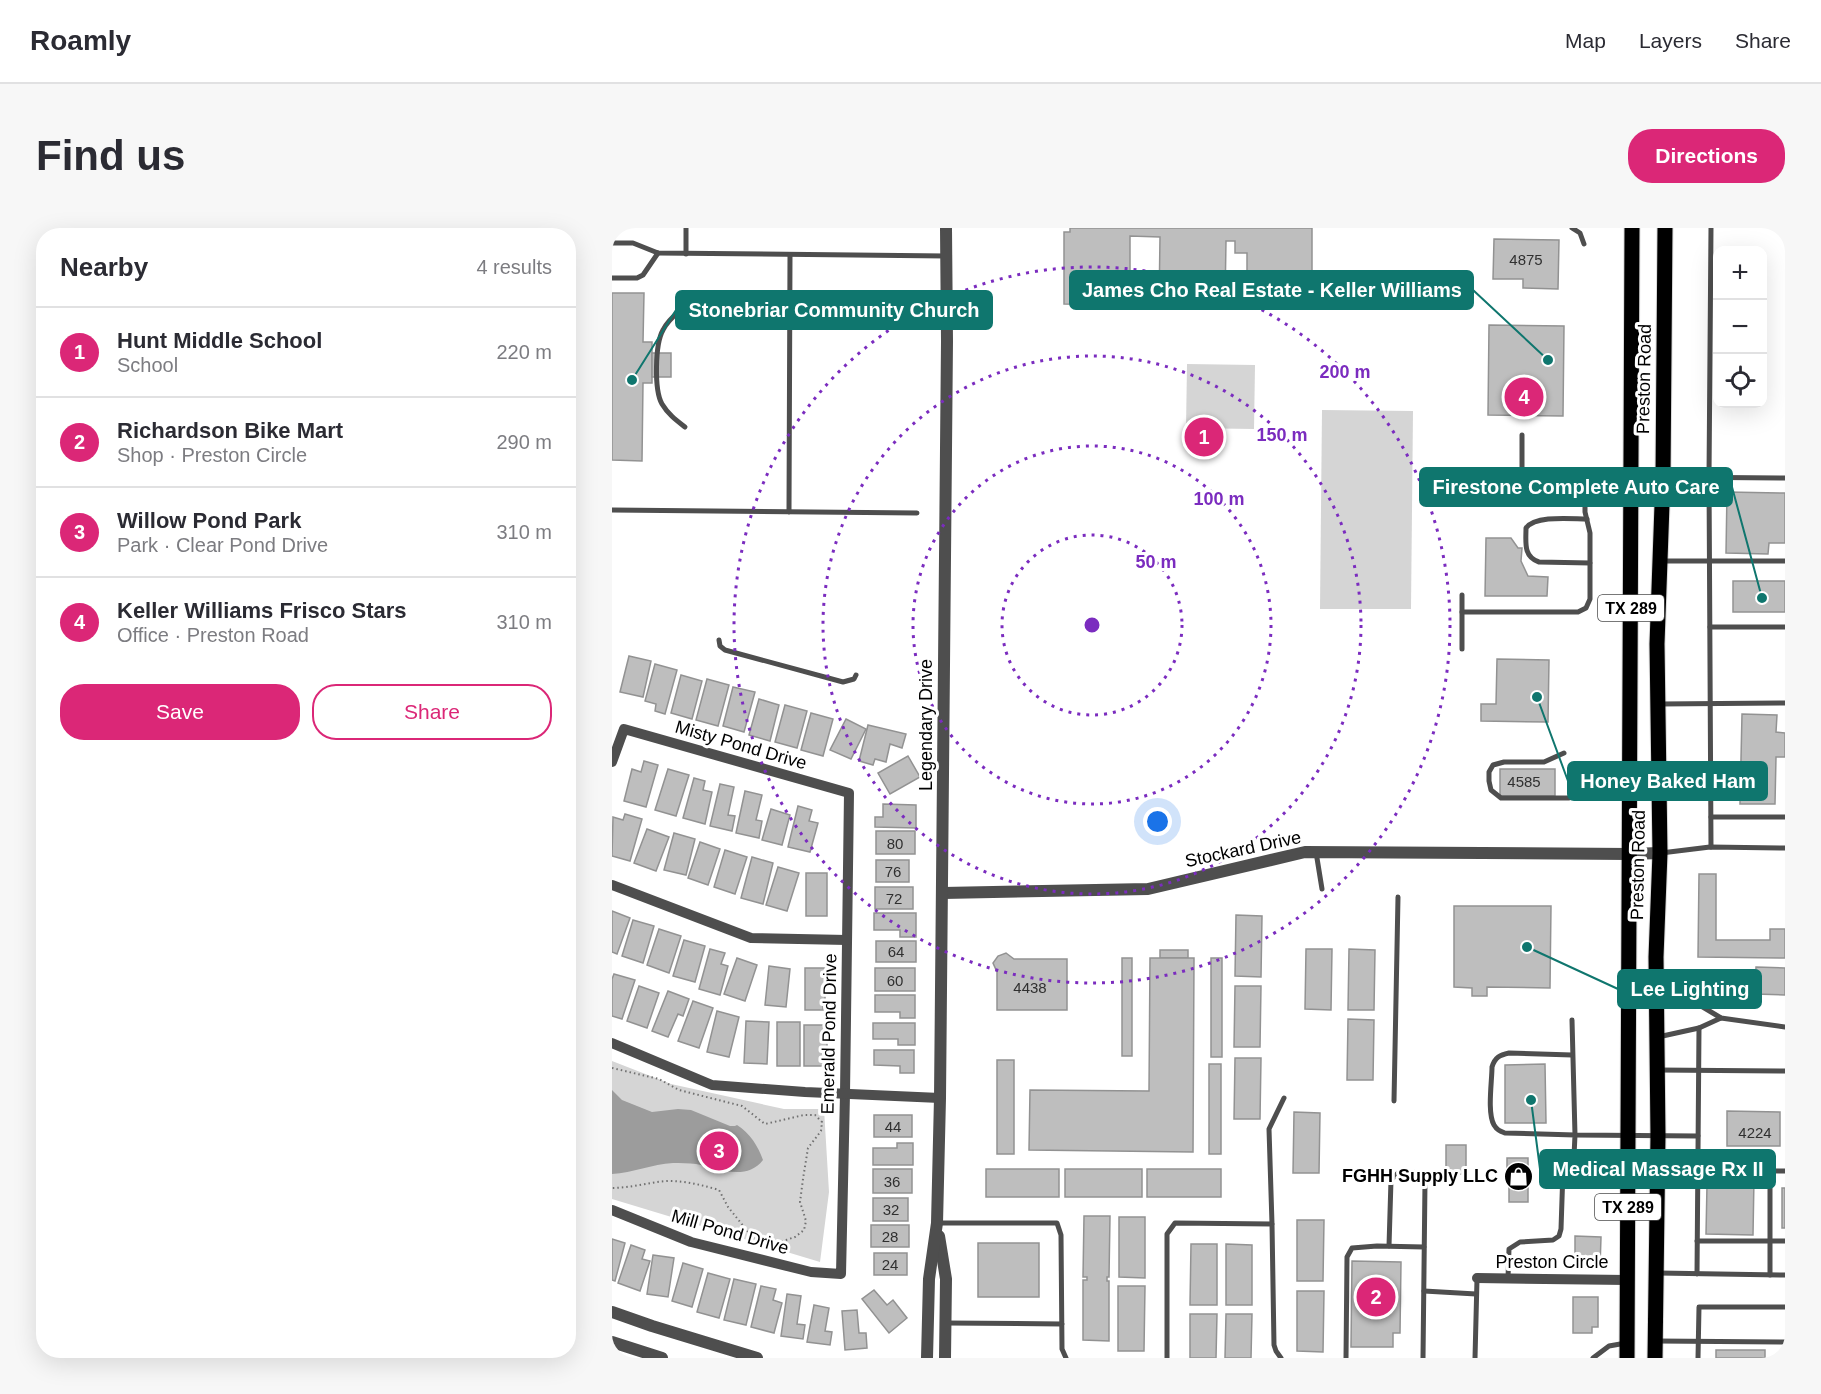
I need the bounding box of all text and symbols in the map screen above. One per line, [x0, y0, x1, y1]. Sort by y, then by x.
text: Roamly [30, 25, 131, 56]
text: Map [1565, 29, 1606, 52]
text: Layers [1639, 29, 1702, 52]
text: Share [1735, 29, 1791, 52]
button: Directions [1628, 129, 1785, 183]
text: Find us [36, 132, 185, 179]
map controls [1713, 246, 1767, 408]
button: + [1713, 246, 1767, 300]
house number: 4875 [1509, 251, 1543, 268]
text: Nearby [60, 252, 148, 282]
text: 4 results [476, 256, 552, 278]
callout: James Cho Real Estate - Keller Williams [1070, 271, 1473, 309]
text: James Cho Real Estate - Keller Williams [1082, 279, 1462, 301]
callout: Stonebriar Community Church [676, 291, 992, 329]
text: Stonebriar Community Church [688, 299, 980, 321]
button: − [1713, 300, 1767, 354]
street label: Preston Road [1633, 324, 1655, 434]
text: Hunt Middle School [117, 328, 322, 353]
text: 1 [74, 341, 85, 363]
text: 220 m [496, 341, 552, 363]
text: School [117, 354, 178, 376]
button: locate [1713, 354, 1767, 408]
text: 200 m [1319, 362, 1371, 382]
pin: 4 [1504, 374, 1544, 420]
pin: 1 [1184, 414, 1224, 460]
text: Richardson Bike Mart [117, 418, 343, 443]
text: 150 m [1256, 425, 1308, 445]
text: 2 [74, 431, 85, 453]
text: 290 m [496, 431, 552, 453]
text: Shop · Preston Circle [117, 444, 307, 466]
callout: Firestone Complete Auto Care [1420, 468, 1732, 506]
text: Firestone Complete Auto Care [1432, 476, 1720, 498]
text: 100 m [1193, 489, 1245, 509]
text: Willow Pond Park [117, 508, 301, 533]
text: 3 [74, 521, 85, 543]
text: 310 m [496, 521, 552, 543]
text: Park · Clear Pond Drive [117, 534, 328, 556]
text: 50 m [1135, 552, 1177, 572]
road number: TX 289 [1598, 595, 1664, 621]
text: Keller Williams Frisco Stars [117, 598, 407, 623]
text: 4 [74, 611, 85, 633]
text: 310 m [496, 611, 552, 633]
centre of rings [1082, 615, 1102, 635]
text: Office · Preston Road [117, 624, 309, 646]
street label: Legendary Drive [916, 659, 936, 791]
button: Save [60, 684, 300, 740]
button: Share [312, 684, 552, 740]
street label: Misty Pond Drive [673, 717, 809, 773]
callout: Honey Baked Ham [1568, 762, 1767, 800]
text: Honey Baked Ham [1580, 770, 1756, 792]
house number: 4585 [1507, 773, 1541, 790]
your location [1143, 807, 1172, 836]
street label: Preston Road [1627, 810, 1649, 920]
street label: Stockard Drive [1183, 827, 1303, 871]
house number: 80 [887, 835, 903, 852]
house number: 76 [885, 863, 901, 880]
house number: 72 [886, 890, 902, 907]
house number: 64 [888, 943, 904, 960]
street label: Emerald Pond Drive [818, 953, 840, 1115]
callout: Lee Lighting [1618, 970, 1761, 1008]
house number: 60 [887, 972, 903, 989]
text: Lee Lighting [1631, 978, 1749, 1000]
house number: 4438 [1013, 979, 1047, 996]
house number: 44 [885, 1118, 901, 1135]
house number: 4224 [1738, 1124, 1772, 1141]
pin: 3 [700, 1128, 738, 1174]
callout: Medical Massage Rx II [1540, 1150, 1775, 1188]
text: Medical Massage Rx II [1552, 1158, 1764, 1180]
shop icon: FGHH Supply LLC [1503, 1160, 1535, 1192]
place label: FGHH Supply LLC [1342, 1166, 1498, 1186]
house number: 36 [884, 1173, 900, 1190]
road number: TX 289 [1595, 1194, 1661, 1220]
house number: 32 [883, 1201, 899, 1218]
street label: Mill Pond Drive [669, 1206, 791, 1258]
house number: 28 [882, 1228, 898, 1245]
street label: Preston Circle [1495, 1252, 1609, 1272]
house number: 24 [882, 1256, 898, 1273]
pin: 2 [1356, 1274, 1395, 1320]

